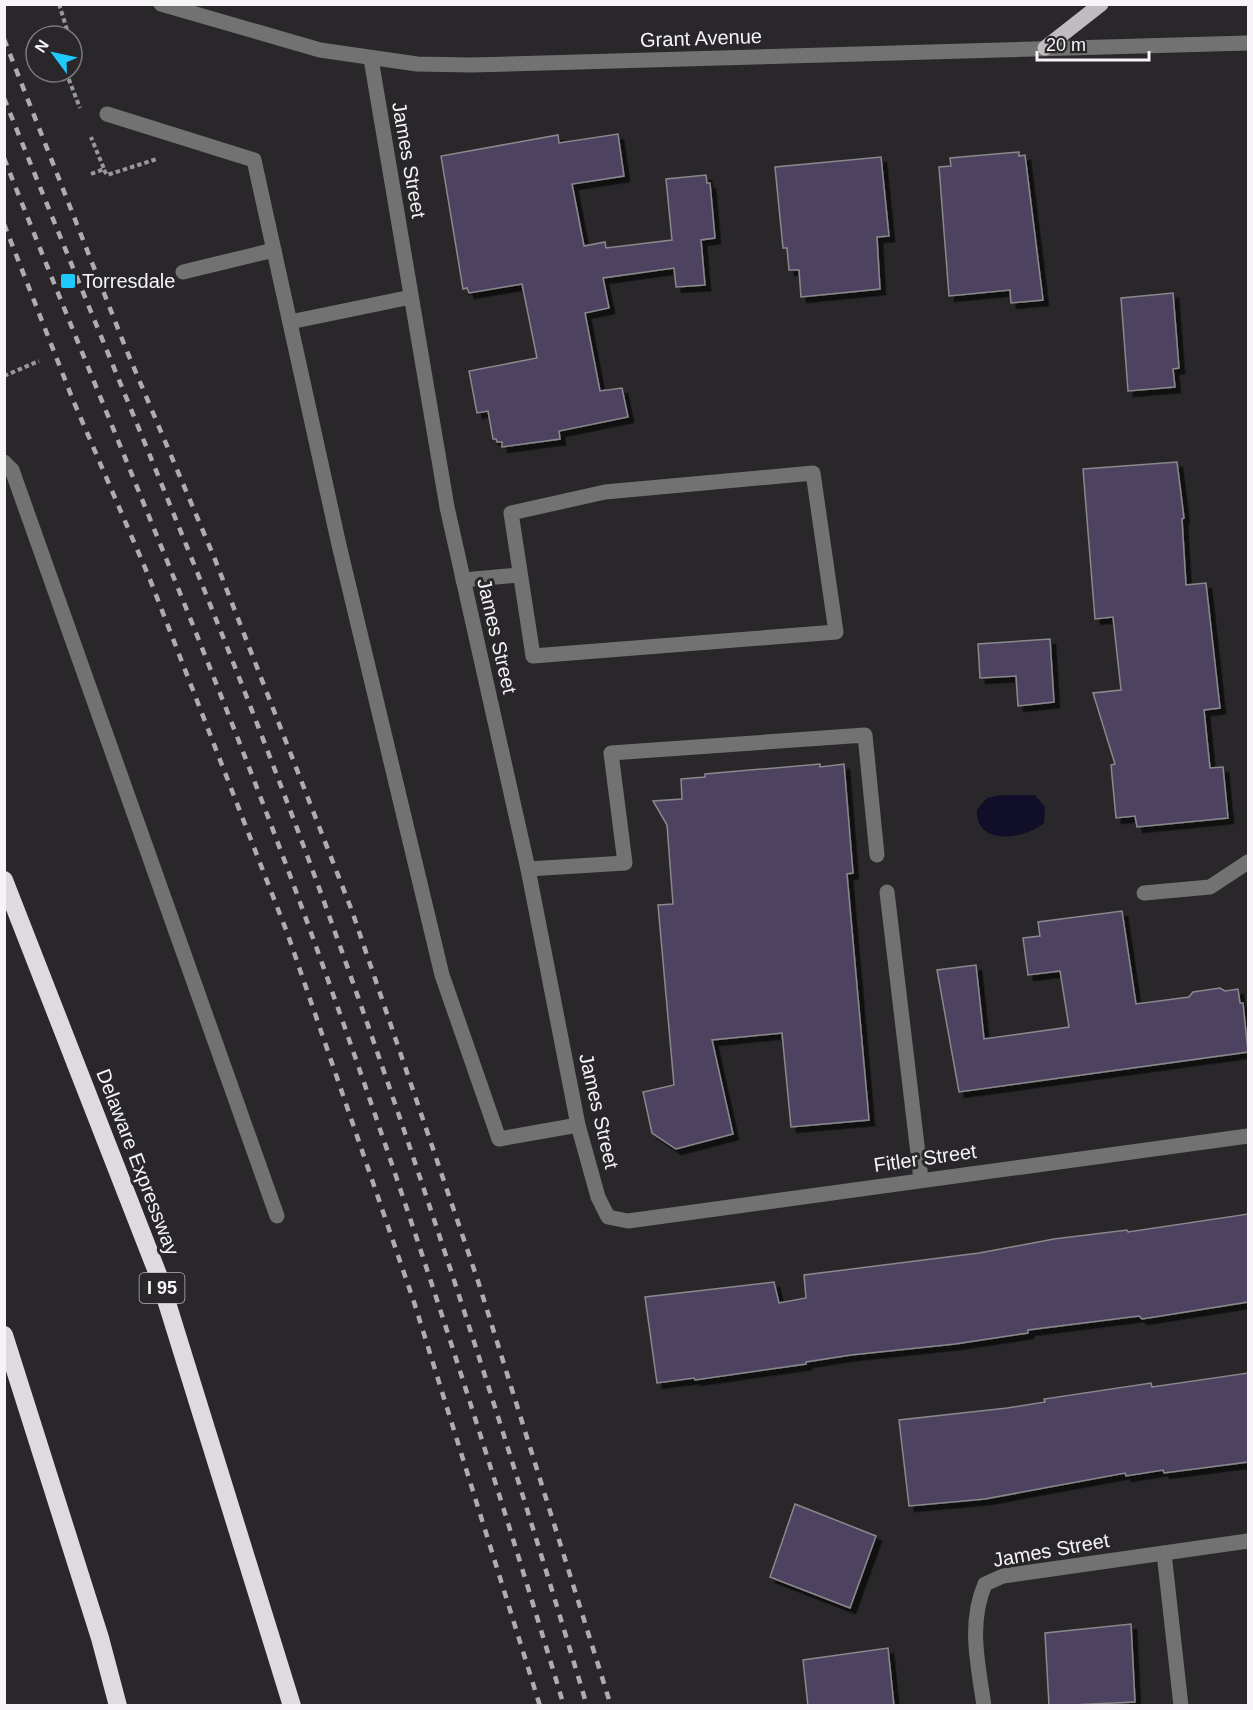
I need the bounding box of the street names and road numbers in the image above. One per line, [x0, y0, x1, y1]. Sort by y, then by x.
street label: Grant Avenue [640, 25, 762, 51]
street label: James Street [388, 100, 430, 220]
street label: James Street [473, 576, 521, 696]
street label: James Street [575, 1051, 623, 1171]
street label: Delaware Expressway [92, 1066, 184, 1258]
street label: Fitler Street [872, 1140, 978, 1176]
road number: I 95 [140, 1273, 184, 1303]
street label: James Street [991, 1529, 1111, 1571]

